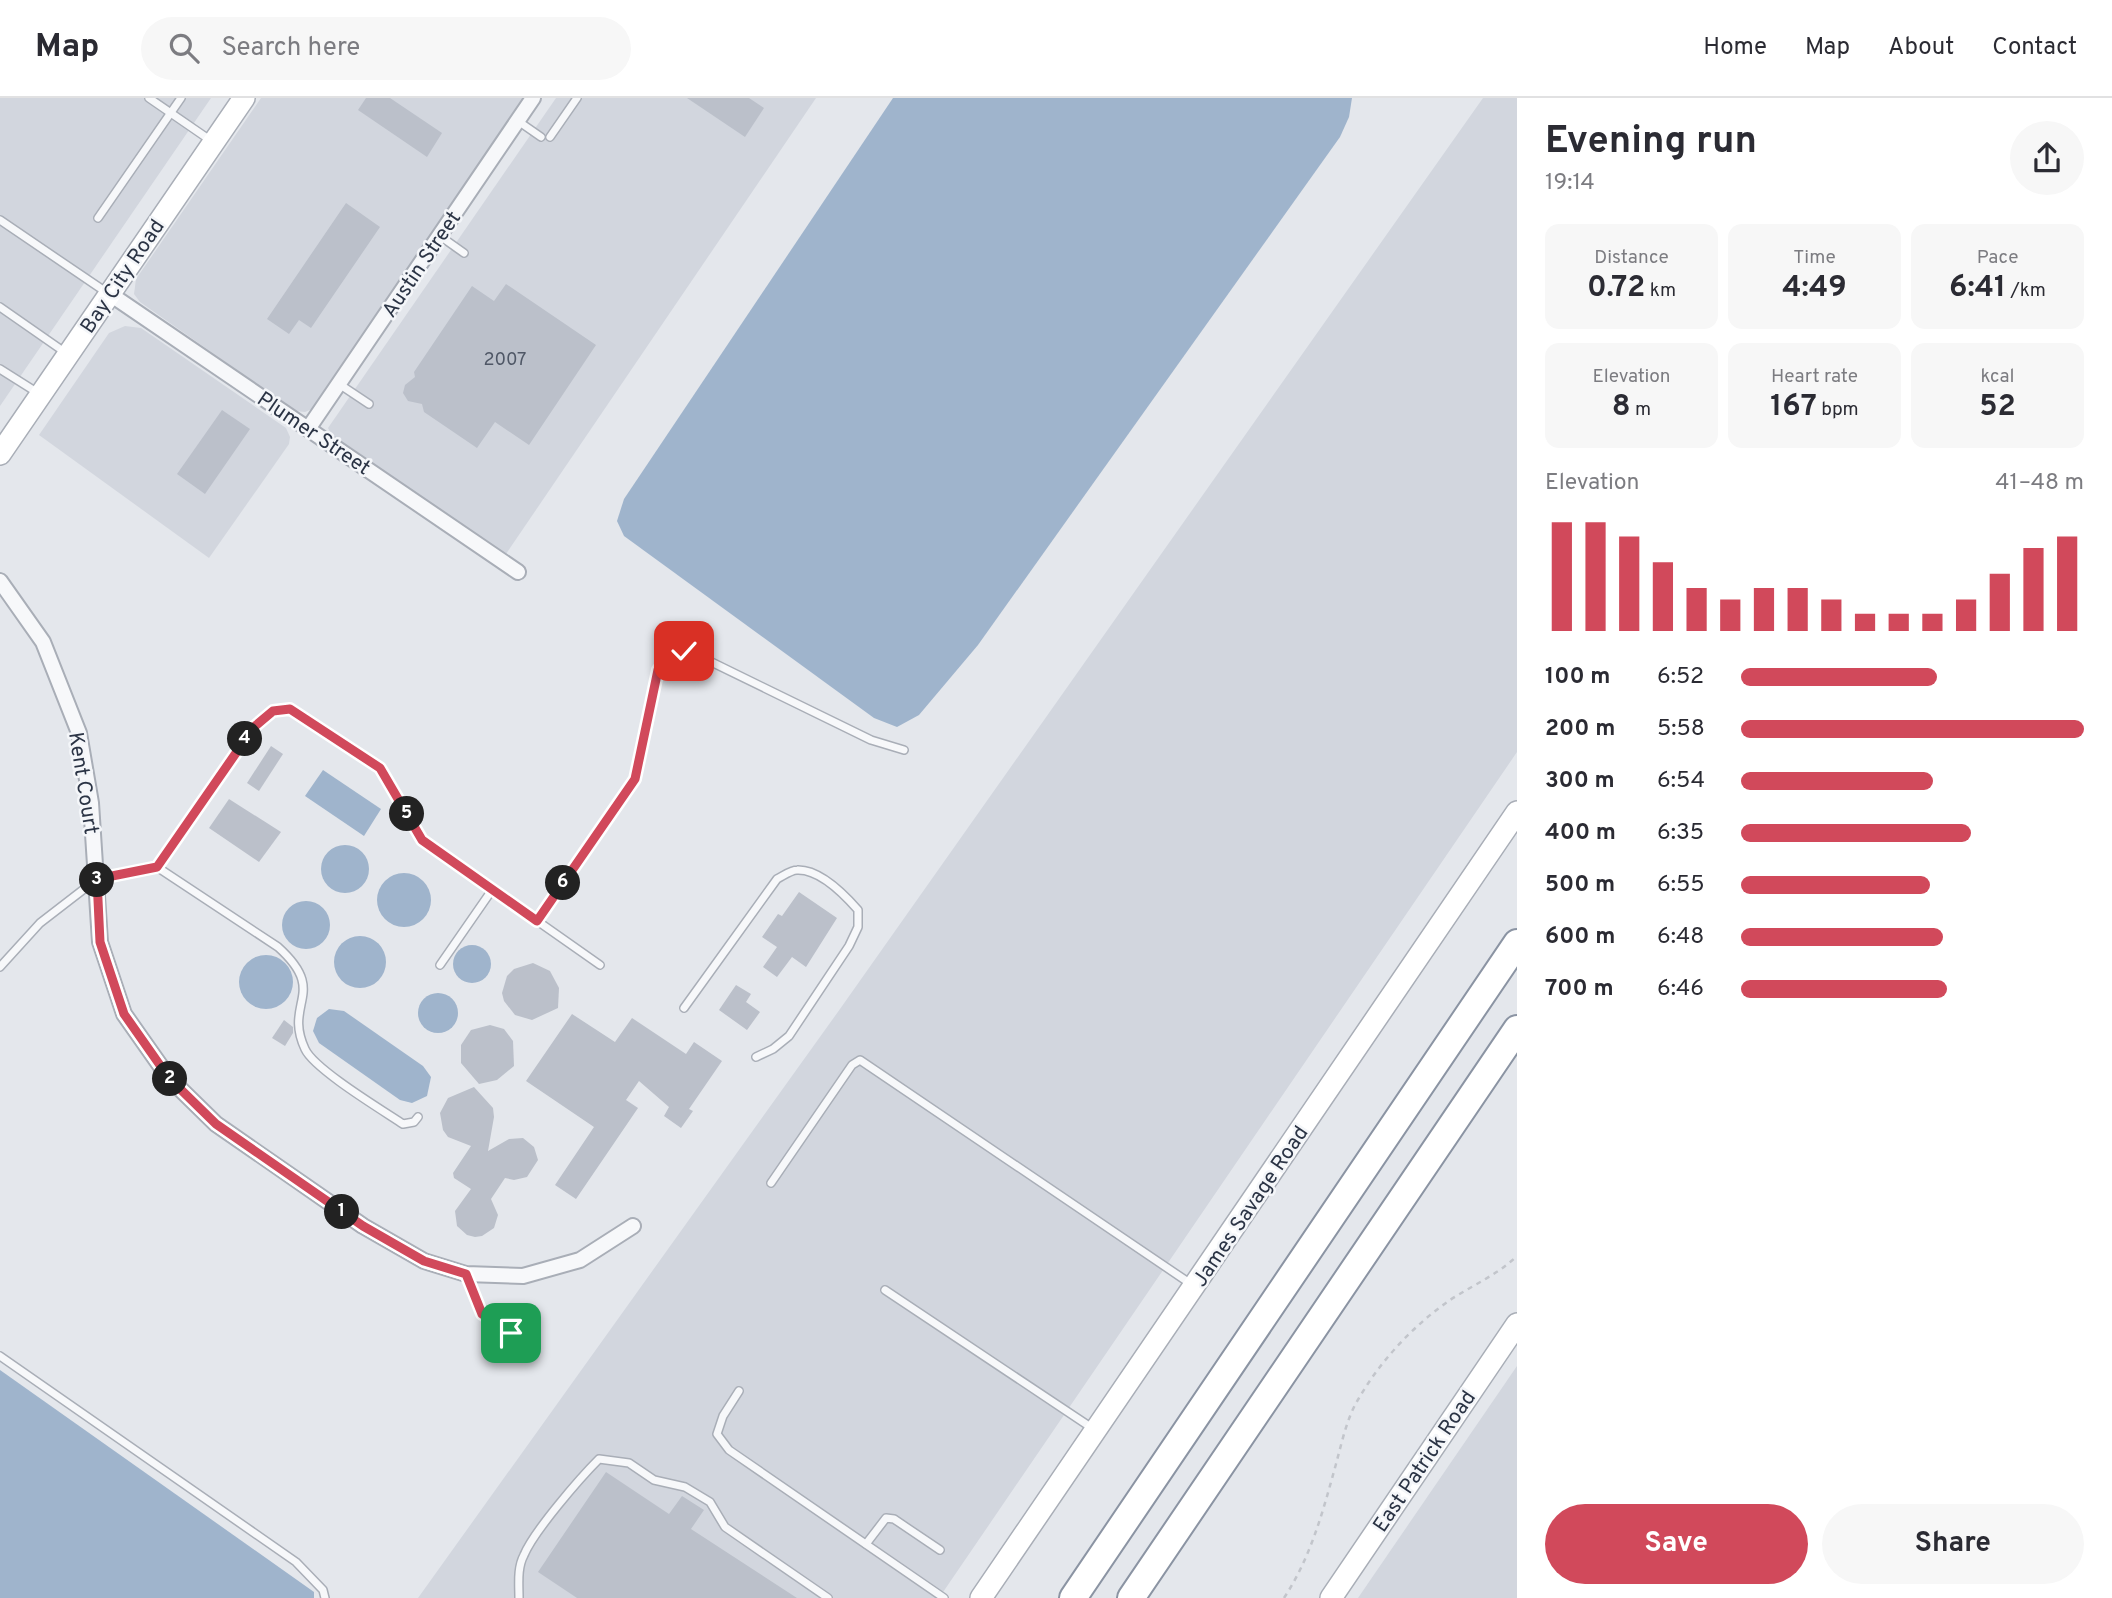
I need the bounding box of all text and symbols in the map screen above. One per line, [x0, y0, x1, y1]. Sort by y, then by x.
search box [141, 17, 631, 80]
text: Map [35, 27, 99, 69]
icon: search [165, 29, 203, 67]
text: Search here [221, 32, 360, 65]
text: Home [1703, 33, 1767, 63]
text: Map [1805, 33, 1850, 63]
text: About [1888, 33, 1954, 63]
text: Contact [1992, 33, 2077, 63]
text: Evening run [1545, 118, 1757, 167]
button: share [2010, 121, 2084, 195]
text: 19:14 [1545, 169, 1595, 198]
street label: Austin Street [377, 206, 468, 323]
street label: Bay City Road [75, 215, 171, 339]
text: Distance [1594, 246, 1669, 270]
text: Time [1793, 246, 1836, 270]
text: Pace [1977, 246, 2018, 270]
text: 0.72 [1587, 270, 1645, 307]
text: 4:49 [1782, 270, 1847, 307]
text: 6:41 [1949, 270, 2006, 307]
text: km [1645, 279, 1676, 303]
text: /km [2006, 279, 2046, 303]
house number: 2007 [484, 349, 526, 372]
text: Elevation [1592, 365, 1671, 389]
text: Heart rate [1771, 365, 1858, 389]
text: kcal [1981, 365, 2014, 389]
street label: Plumer Street [251, 386, 375, 482]
text: 8 [1612, 389, 1631, 426]
text: 167 [1770, 389, 1817, 426]
text: 52 [1979, 389, 2016, 426]
text: m [1631, 398, 1651, 422]
text: bpm [1817, 398, 1859, 422]
text: Elevation [1545, 469, 1640, 498]
text: 41–48 m [1995, 469, 2084, 498]
pin [654, 621, 714, 681]
icon: check [665, 632, 703, 670]
text: 100 m [1545, 663, 1610, 692]
text: 6:52 [1657, 663, 1704, 692]
text: 200 m [1545, 715, 1615, 744]
text: 5:58 [1657, 715, 1705, 744]
pin: 4 [228, 722, 262, 756]
text: 4 [238, 726, 251, 750]
street label: Kent Court [61, 730, 104, 836]
text: 300 m [1545, 767, 1615, 796]
text: 6:54 [1657, 767, 1705, 796]
pin: 5 [390, 796, 424, 832]
text: 5 [401, 801, 412, 825]
text: 400 m [1545, 819, 1616, 848]
text: 6:35 [1657, 819, 1704, 848]
pin: 3 [80, 862, 114, 898]
pin: 6 [546, 866, 580, 900]
text: 3 [91, 867, 102, 891]
text: 6 [557, 870, 568, 894]
text: 500 m [1545, 871, 1615, 900]
text: 6:55 [1657, 871, 1704, 900]
text: 600 m [1545, 923, 1615, 952]
text: 6:48 [1657, 923, 1704, 952]
text: 700 m [1545, 975, 1614, 1004]
text: 6:46 [1657, 975, 1704, 1004]
pin: 2 [152, 1062, 188, 1096]
text: 2 [164, 1066, 175, 1090]
street label: James Savage Road [1187, 1121, 1315, 1293]
pin: 1 [324, 1194, 360, 1230]
text: 1 [338, 1199, 345, 1223]
pin [481, 1303, 541, 1363]
icon: arrive [492, 1314, 530, 1352]
street label: East Patrick Road [1368, 1386, 1483, 1538]
button: Save [1545, 1504, 1808, 1584]
button: Share [1822, 1504, 2084, 1584]

